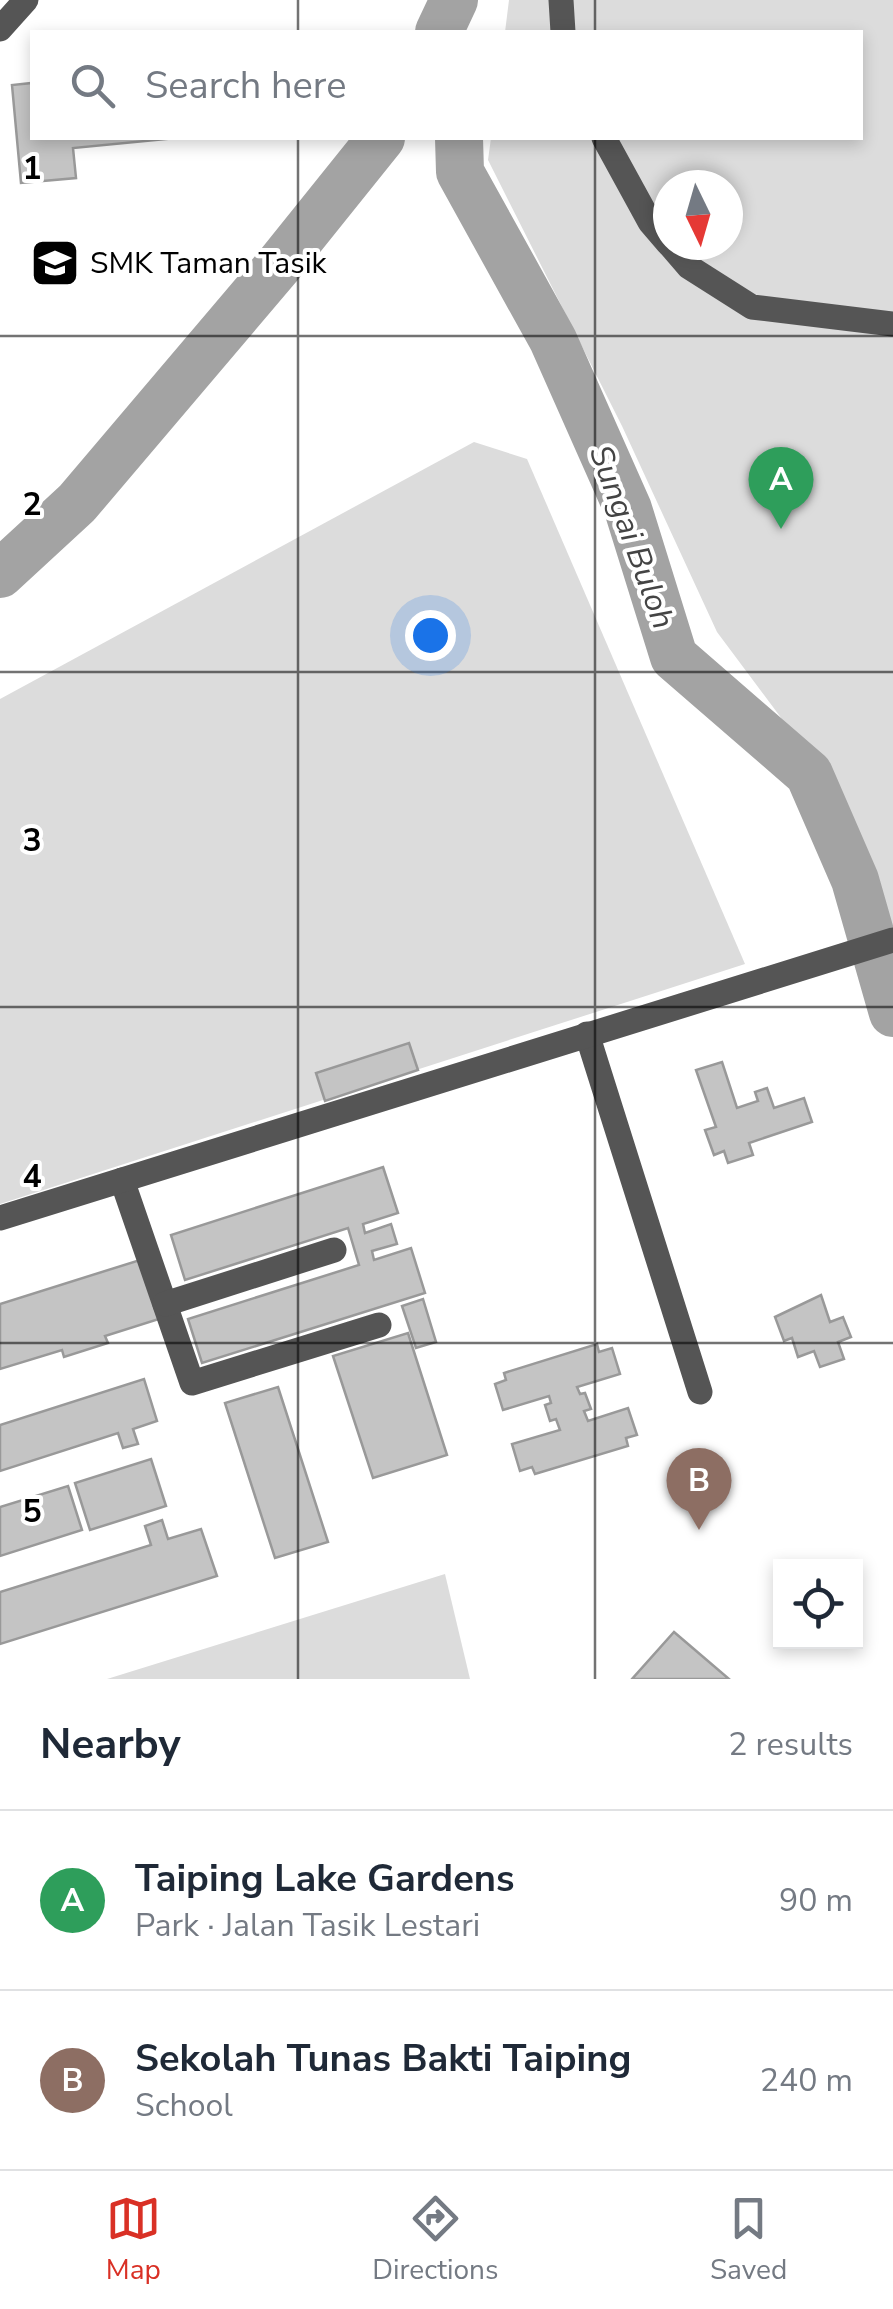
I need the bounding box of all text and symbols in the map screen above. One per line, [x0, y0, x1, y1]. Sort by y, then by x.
search box [30, 30, 863, 140]
icon: search [65, 58, 120, 113]
text: Search here [145, 60, 346, 111]
text: 1 [22, 147, 42, 190]
north arrow [653, 170, 743, 260]
school or university icon: SMK Taman Tasik [29, 237, 81, 289]
place label: SMK Taman Tasik [90, 243, 328, 284]
water label: Sungai Buloh [579, 439, 685, 635]
pin: A [748, 446, 814, 529]
text: 2 [22, 483, 42, 526]
your location [405, 610, 456, 661]
text: 3 [22, 819, 42, 862]
text: 4 [22, 1155, 42, 1198]
pin: B [666, 1448, 732, 1530]
text: 5 [22, 1490, 42, 1533]
map controls [773, 1559, 863, 1649]
button: locate [773, 1559, 863, 1649]
text: Nearby [40, 1716, 181, 1773]
text: 2 results [728, 1723, 853, 1766]
text: Taiping Lake Gardens [135, 1853, 515, 1904]
text: A [61, 1879, 84, 1922]
text: 90 m [779, 1879, 853, 1922]
text: Park · Jalan Tasik Lestari [135, 1904, 480, 1947]
text: Sekolah Tunas Bakti Taiping [135, 2033, 631, 2084]
text: B [61, 2059, 84, 2102]
text: 240 m [760, 2059, 853, 2102]
text: School [135, 2084, 233, 2127]
tab: Map [106, 2191, 161, 2289]
tab: Directions [372, 2191, 498, 2289]
tab: Saved [710, 2191, 787, 2289]

